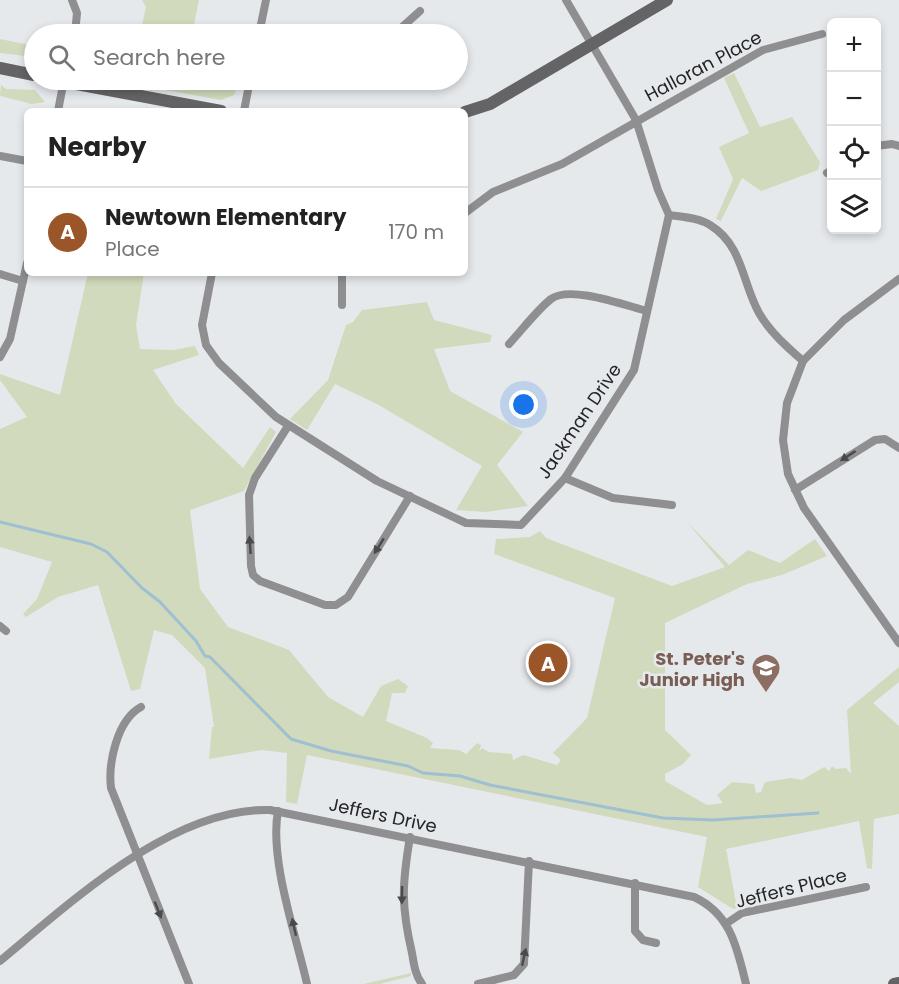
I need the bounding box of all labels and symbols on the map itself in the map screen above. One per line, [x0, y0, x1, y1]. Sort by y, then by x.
street label: Halloran Place [640, 25, 766, 107]
street label: Jackman Drive [531, 358, 627, 484]
your location [509, 390, 538, 419]
one-way arrow [840, 450, 856, 461]
one-way arrow [245, 535, 254, 554]
one-way arrow [374, 538, 385, 554]
pin: A [528, 640, 568, 686]
place label: St. Peter's Junior High [639, 646, 745, 692]
school or university icon: St. Peter's Junior High [750, 652, 782, 694]
street label: Jeffers Drive [327, 791, 439, 839]
street label: Jeffers Place [733, 862, 849, 914]
one-way arrow [397, 885, 407, 904]
one-way arrow [154, 901, 163, 919]
one-way arrow [289, 917, 298, 936]
one-way arrow [520, 947, 529, 966]

